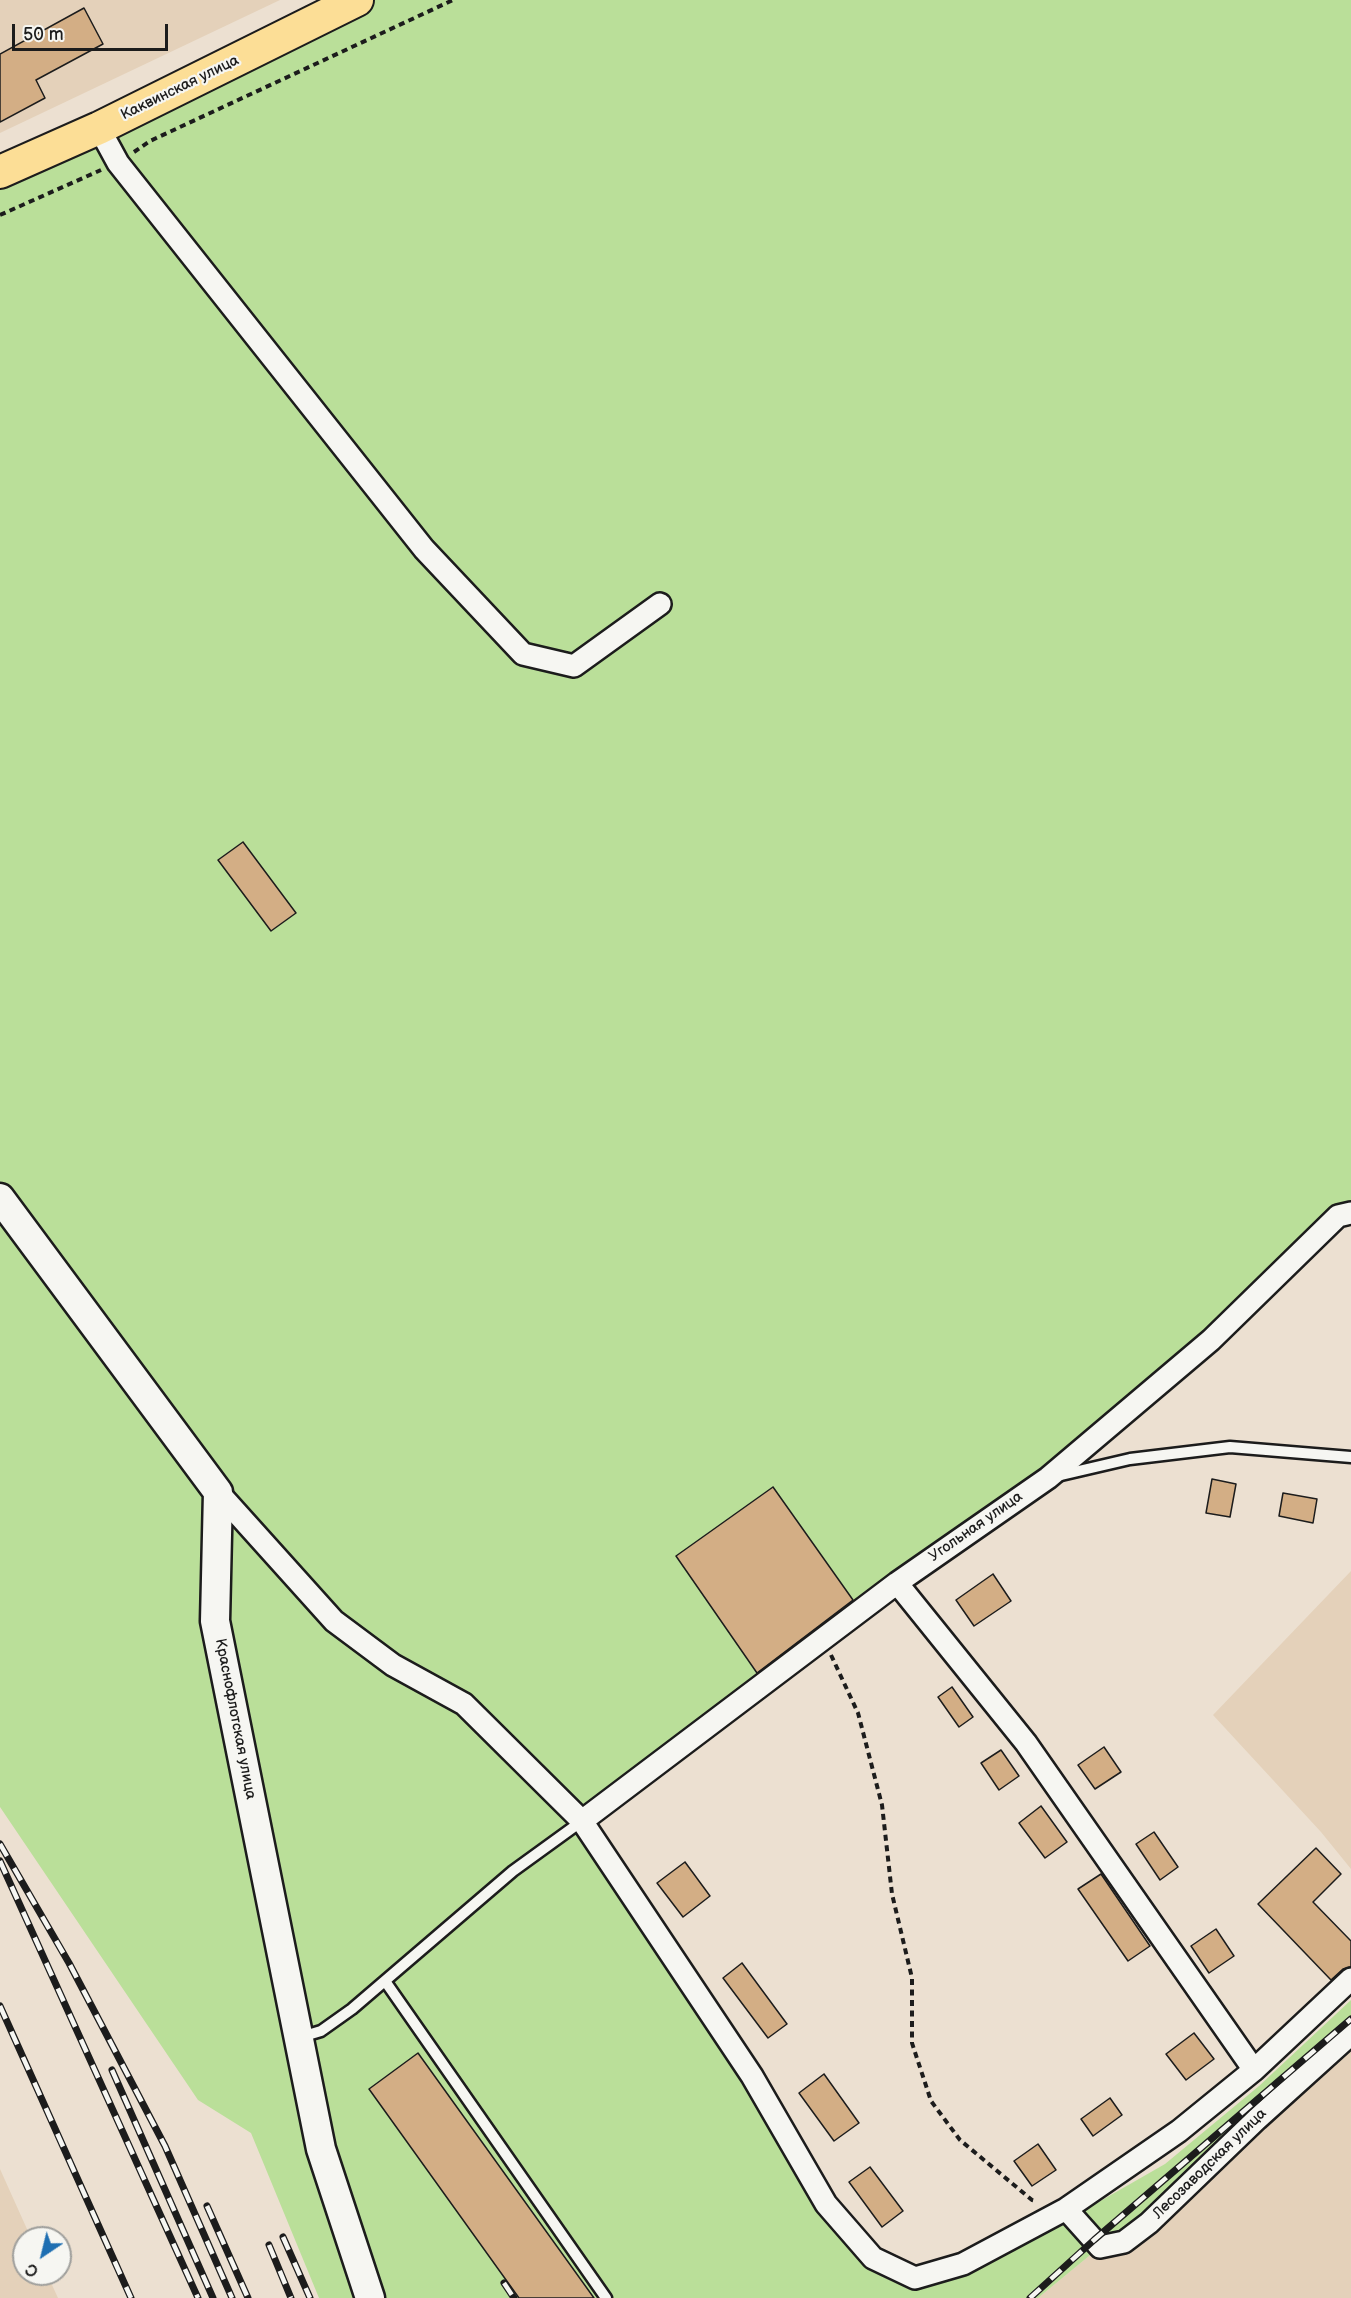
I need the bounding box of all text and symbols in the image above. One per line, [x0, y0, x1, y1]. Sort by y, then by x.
scale bar [15, 12, 171, 50]
text: 50 m [23, 24, 64, 45]
street label: Каквинская улица [118, 52, 242, 124]
street label: Угольная улица [926, 1488, 1026, 1566]
street label: Краснофлотская улица [211, 1637, 259, 1801]
street label: Лесозаводская улица [1149, 2105, 1271, 2223]
north arrow [12, 2226, 72, 2286]
text: С [23, 2259, 43, 2280]

